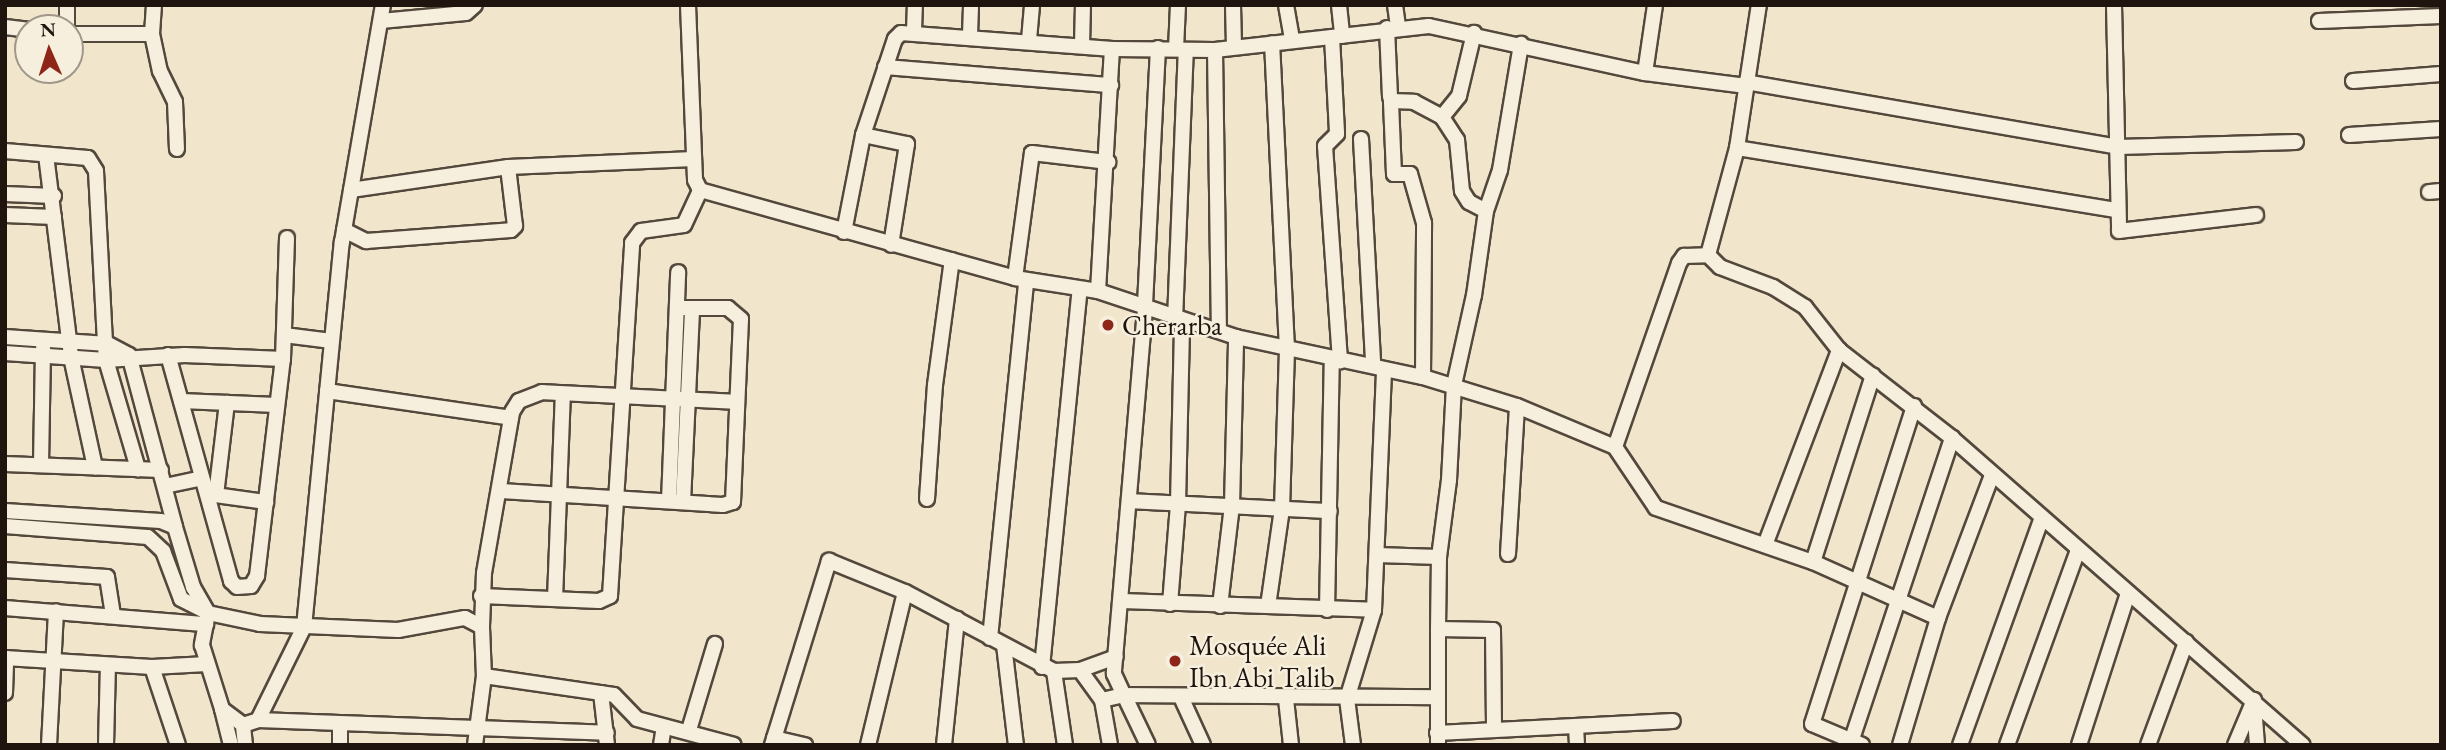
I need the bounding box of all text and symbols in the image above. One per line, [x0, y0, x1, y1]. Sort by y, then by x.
north arrow [14, 14, 84, 84]
text: N [40, 17, 56, 42]
place label: Cherarba [1122, 308, 1222, 342]
marker: Cherarba [1100, 317, 1116, 333]
place label: Mosquée Ali Ibn Abi Talib [1189, 628, 1335, 694]
marker: Mosquée Ali Ibn Abi Talib [1167, 653, 1183, 669]

